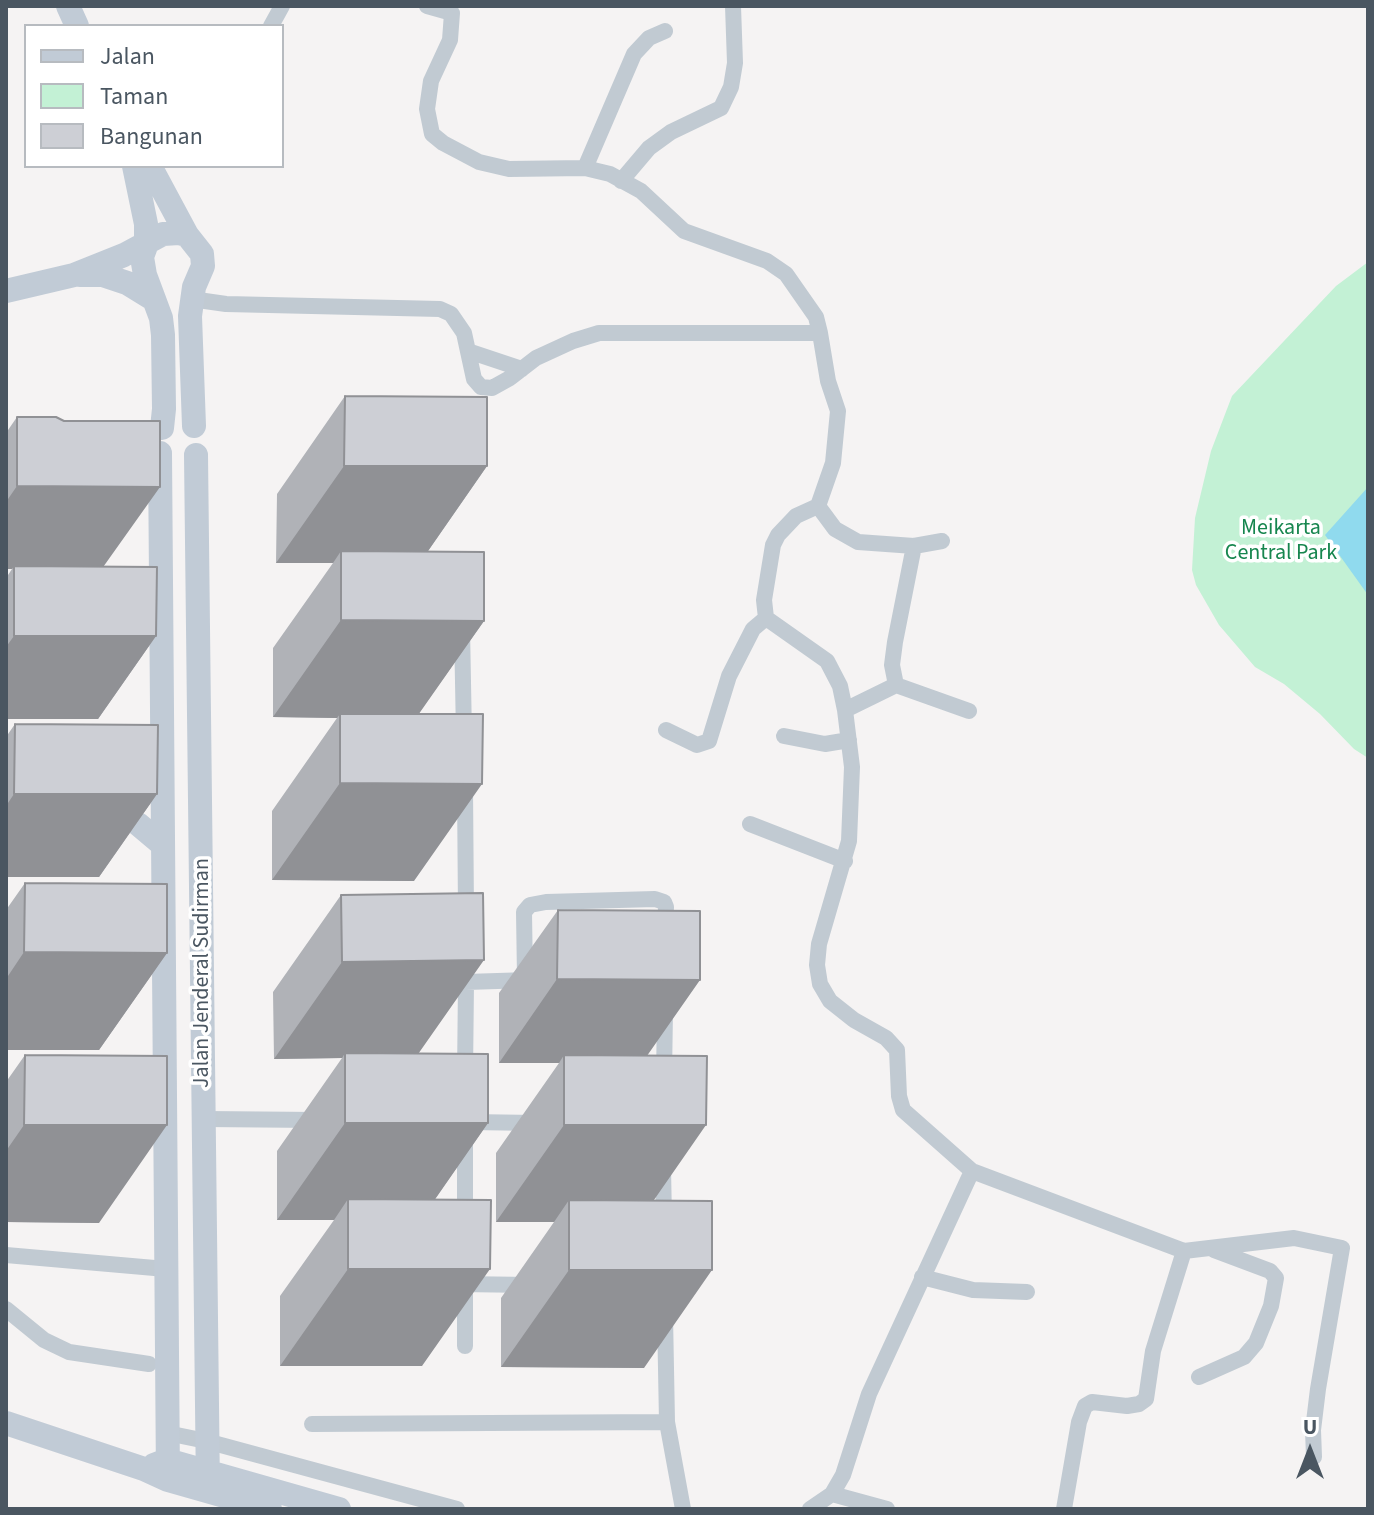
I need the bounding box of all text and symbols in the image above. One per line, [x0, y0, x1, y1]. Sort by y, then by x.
legend [24, 24, 284, 168]
text: Jalan [100, 39, 155, 74]
text: Taman [100, 79, 168, 114]
text: Bangunan [100, 119, 203, 154]
park label: Meikarta Central Park [1225, 516, 1337, 568]
street label: Jalan Jenderal Sudirman [190, 858, 216, 1088]
north arrow [1270, 1411, 1350, 1491]
text: U [1303, 1411, 1317, 1443]

